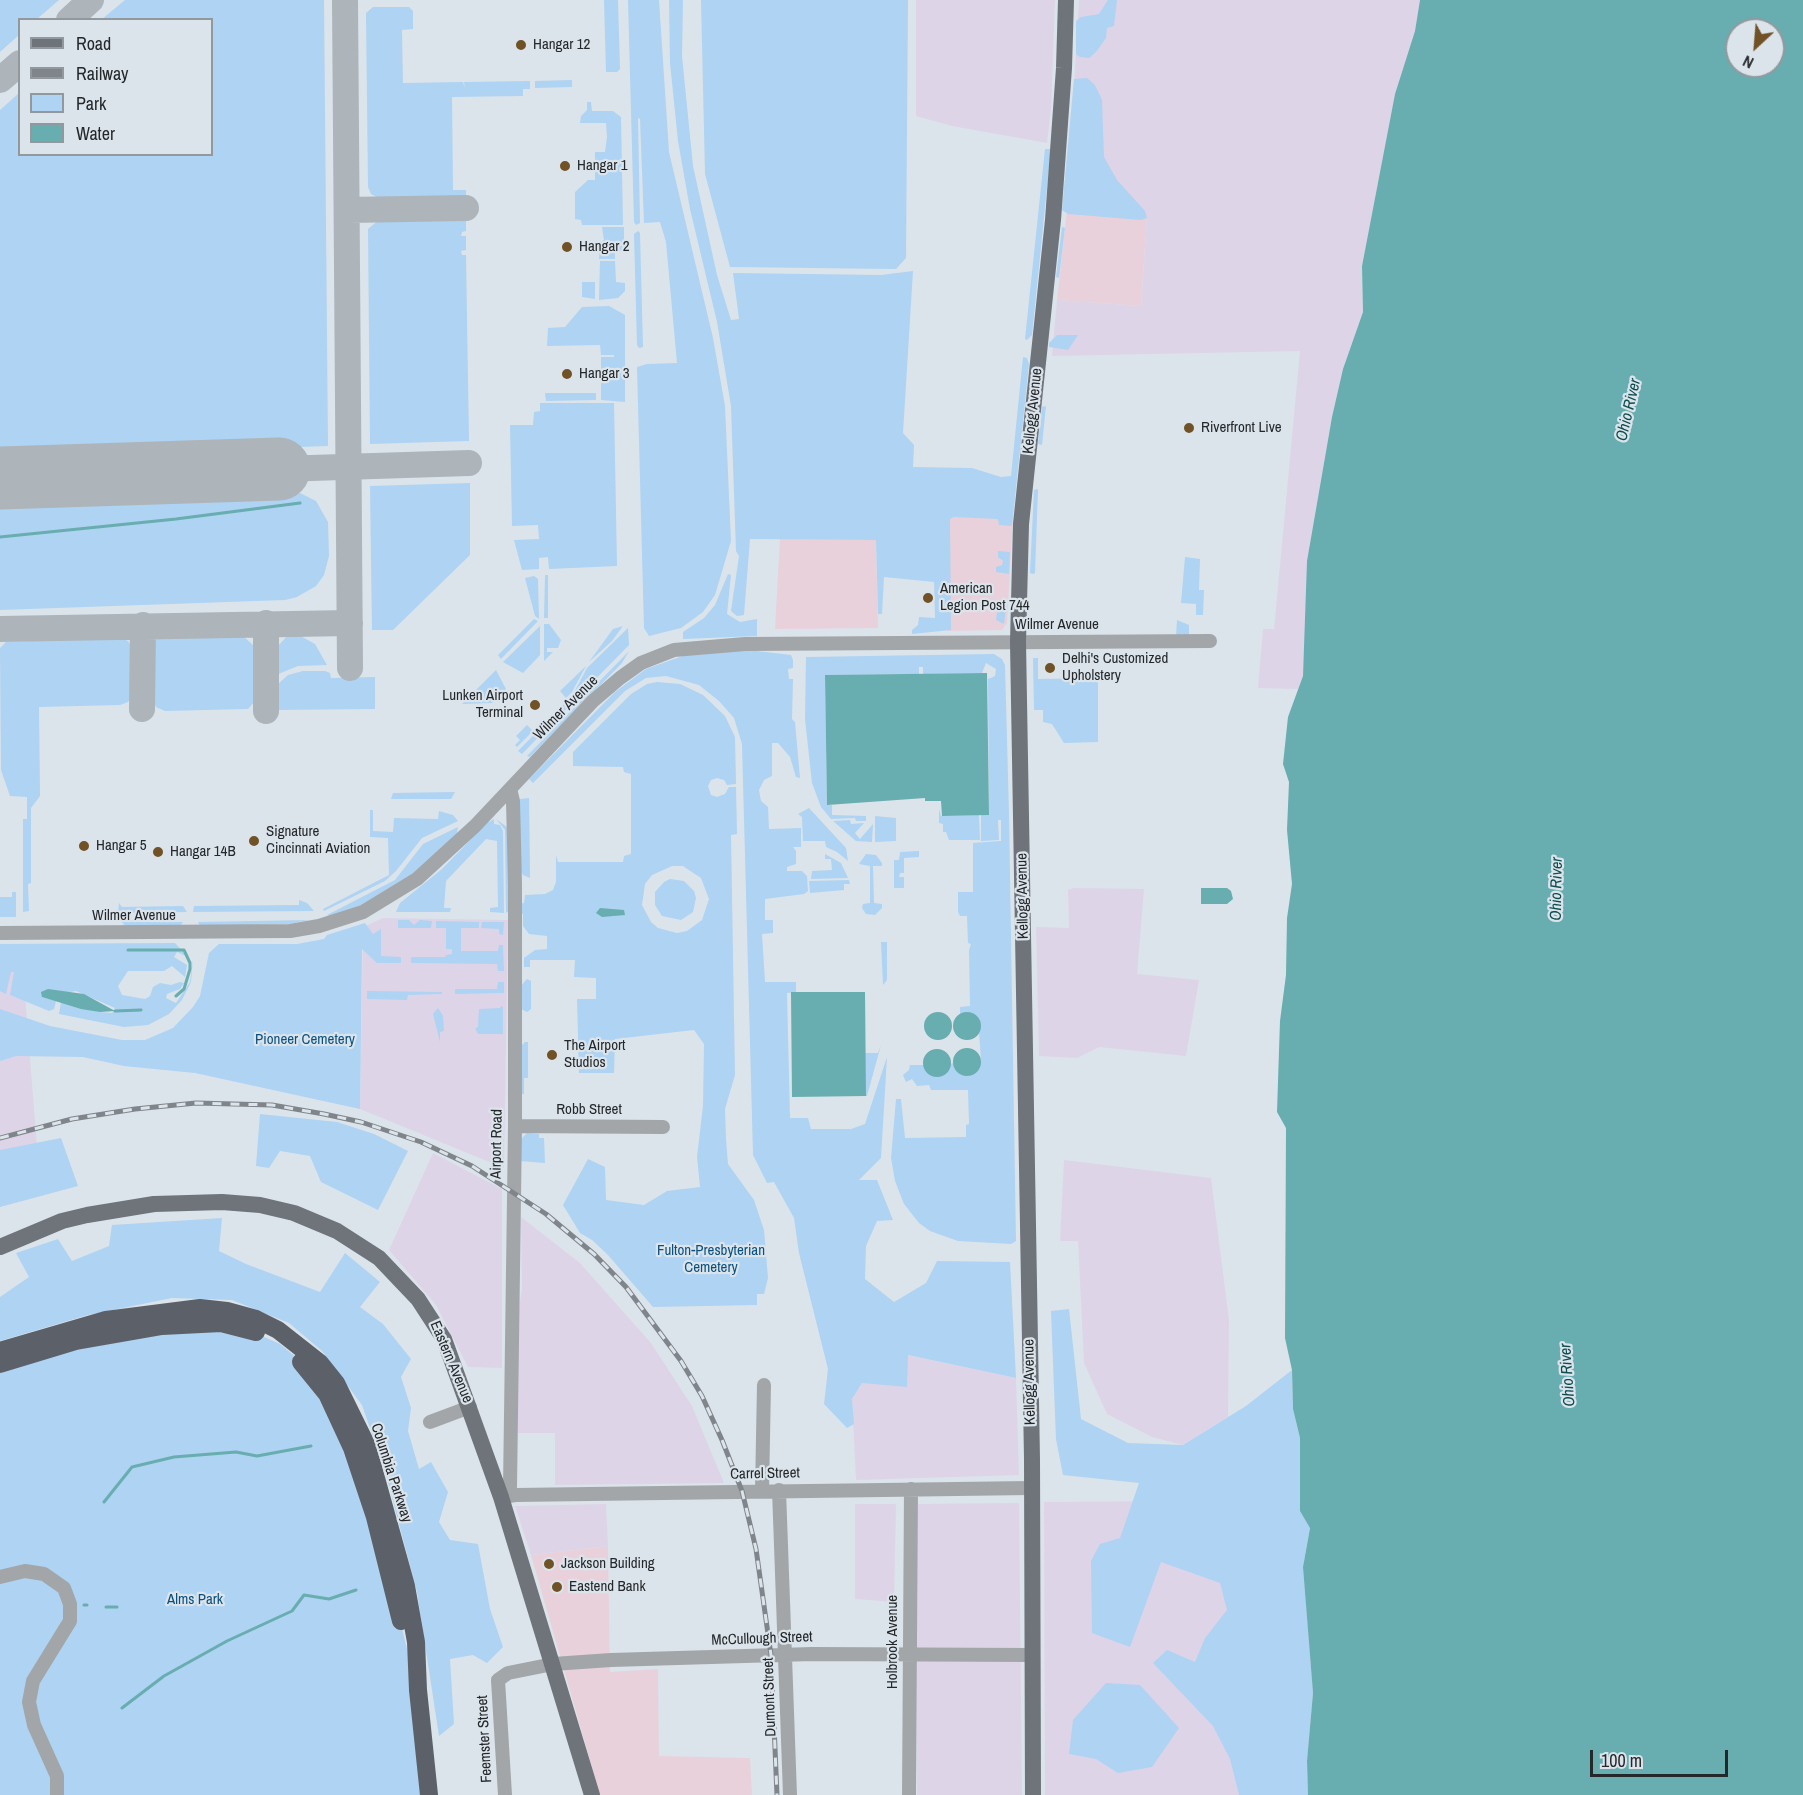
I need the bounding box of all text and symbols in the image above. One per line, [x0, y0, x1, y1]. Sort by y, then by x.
legend [18, 18, 213, 156]
north arrow [1725, 18, 1785, 78]
text: Road [76, 31, 111, 56]
place label: Hangar 12 [533, 36, 590, 54]
marker: Hangar 12 [514, 38, 528, 52]
text: N [1739, 50, 1757, 74]
text: Railway [76, 61, 129, 86]
text: Park [76, 91, 106, 116]
text: Water [76, 121, 115, 146]
place label: Hangar 1 [577, 157, 628, 175]
marker: Hangar 1 [558, 159, 572, 173]
place label: Hangar 2 [579, 238, 630, 256]
marker: Hangar 2 [560, 240, 574, 254]
place label: Hangar 3 [579, 365, 630, 383]
marker: Hangar 3 [560, 367, 574, 381]
street label: Kellogg Avenue [1020, 367, 1046, 455]
water label: Ohio River [1613, 377, 1645, 443]
place label: Riverfront Live [1201, 419, 1282, 437]
marker: Riverfront Live [1182, 421, 1196, 435]
place label: American Legion Post 744 [940, 580, 1030, 615]
marker: American Legion Post 744 [921, 591, 935, 605]
street label: Wilmer Avenue [1015, 616, 1099, 634]
place label: Delhi's Customized Upholstery [1062, 650, 1168, 685]
marker: Delhi's Customized Upholstery [1043, 661, 1057, 675]
street label: Wilmer Avenue [530, 672, 602, 744]
place label: Lunken Airport Terminal [442, 687, 523, 722]
marker: Lunken Airport Terminal [528, 698, 542, 712]
place label: Signature Cincinnati Aviation [266, 823, 370, 858]
marker: Signature Cincinnati Aviation [247, 834, 261, 848]
place label: Hangar 5 [96, 837, 147, 855]
marker: Hangar 5 [77, 839, 91, 853]
place label: Hangar 14B [170, 843, 236, 861]
marker: Hangar 14B [151, 845, 165, 859]
street label: Kellogg Avenue [1013, 853, 1033, 939]
water label: Ohio River [1547, 857, 1567, 921]
street label: Wilmer Avenue [92, 907, 176, 925]
park label: Pioneer Cemetery [255, 1031, 355, 1049]
place label: The Airport Studios [564, 1037, 626, 1072]
marker: The Airport Studios [545, 1048, 559, 1062]
street label: Robb Street [556, 1101, 622, 1119]
street label: Airport Road [487, 1109, 507, 1179]
park label: Fulton-Presbyterian Cemetery [657, 1242, 765, 1277]
street label: Eastern Avenue [426, 1318, 476, 1406]
street label: Kellogg Avenue [1020, 1339, 1040, 1425]
water label: Ohio River [1556, 1343, 1580, 1407]
street label: Columbia Parkway [366, 1421, 416, 1525]
street label: Carrel Street [730, 1464, 800, 1484]
place label: Jackson Building [561, 1555, 655, 1573]
marker: Jackson Building [542, 1557, 556, 1571]
place label: Eastend Bank [569, 1578, 646, 1596]
marker: Eastend Bank [550, 1580, 564, 1594]
park label: Alms Park [167, 1591, 223, 1609]
street label: Holbrook Avenue [884, 1595, 902, 1689]
street label: McCullough Street [711, 1628, 813, 1650]
street label: Dumont Street [760, 1657, 780, 1737]
street label: Feemster Street [474, 1695, 496, 1783]
scale bar [1593, 1738, 1731, 1776]
text: 100 m [1601, 1748, 1642, 1773]

